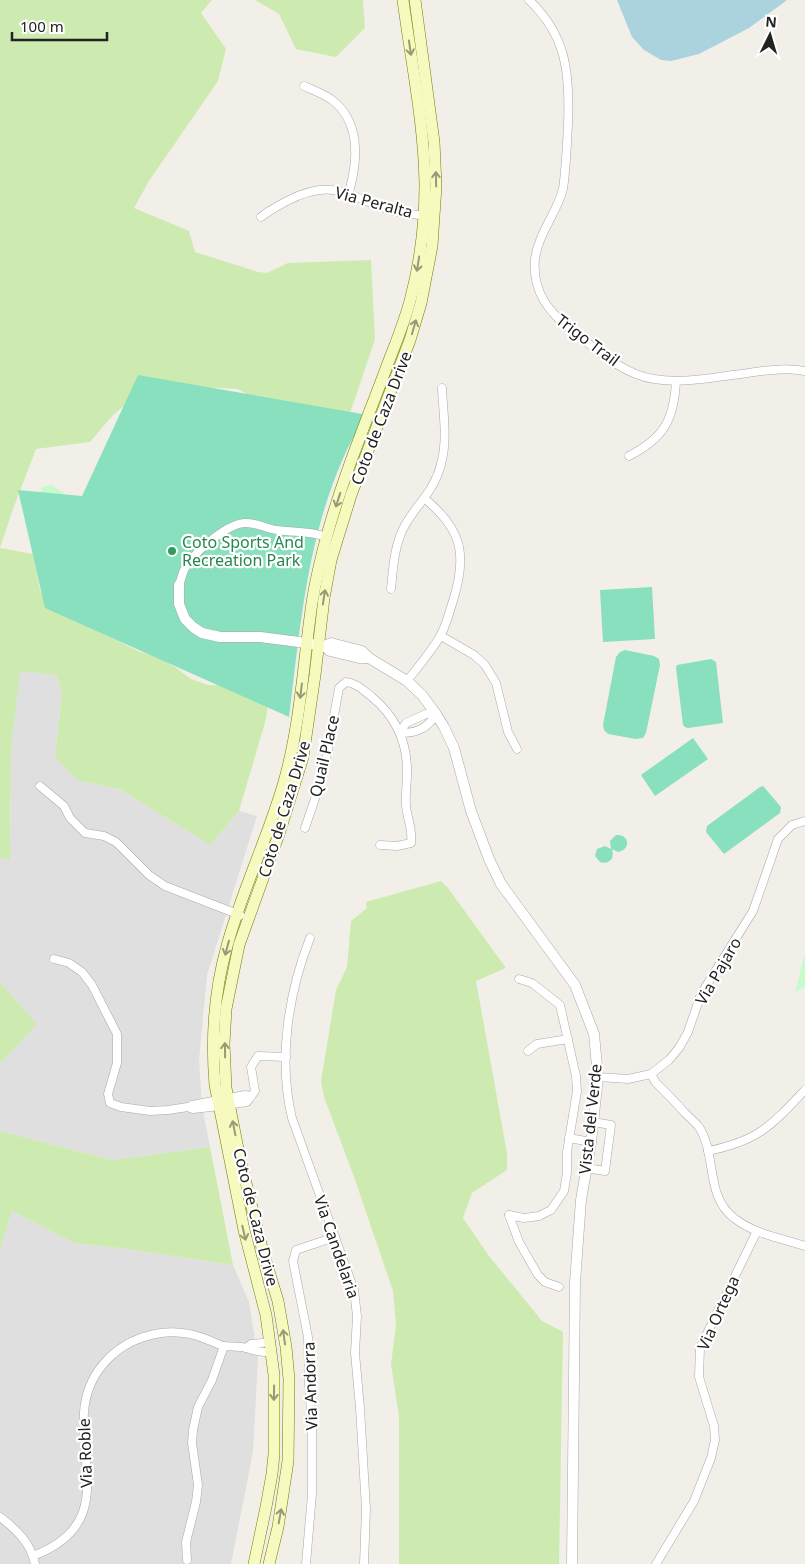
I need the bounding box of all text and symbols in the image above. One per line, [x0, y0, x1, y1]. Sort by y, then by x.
scale bar [12, 10, 108, 42]
north arrow [745, 10, 795, 60]
text: N [765, 12, 778, 32]
text: 100 m [20, 16, 64, 36]
one-way arrow [405, 40, 415, 56]
one-way arrow [431, 171, 441, 188]
street label: Via Peralta [333, 181, 415, 223]
one-way arrow [412, 255, 422, 271]
street label: Trigo Trail [552, 309, 624, 371]
one-way arrow [410, 319, 419, 335]
street label: Coto de Caza Drive [345, 348, 417, 488]
one-way arrow [333, 492, 342, 507]
place label: Coto Sports And Recreation Park [182, 531, 304, 571]
marker: Coto Sports And Recreation Park [166, 545, 178, 557]
one-way arrow [319, 589, 329, 605]
one-way arrow [296, 683, 306, 699]
street label: Quail Place [304, 713, 344, 799]
street label: Coto de Caza Drive [253, 738, 315, 880]
street label: Via Pajaro [690, 933, 746, 1009]
one-way arrow [222, 939, 231, 955]
one-way arrow [220, 1042, 229, 1058]
street label: Vista del Verde [573, 1063, 607, 1175]
one-way arrow [229, 1121, 239, 1137]
street label: Coto de Caza Drive [228, 1146, 284, 1288]
street label: Via Candelaria [309, 1193, 365, 1301]
one-way arrow [240, 1225, 250, 1241]
street label: Via Ortega [692, 1272, 744, 1354]
one-way arrow [279, 1330, 289, 1346]
street label: Via Andorra [297, 1341, 323, 1431]
one-way arrow [269, 1384, 279, 1400]
street label: Via Roble [73, 1418, 97, 1488]
one-way arrow [275, 1509, 285, 1525]

